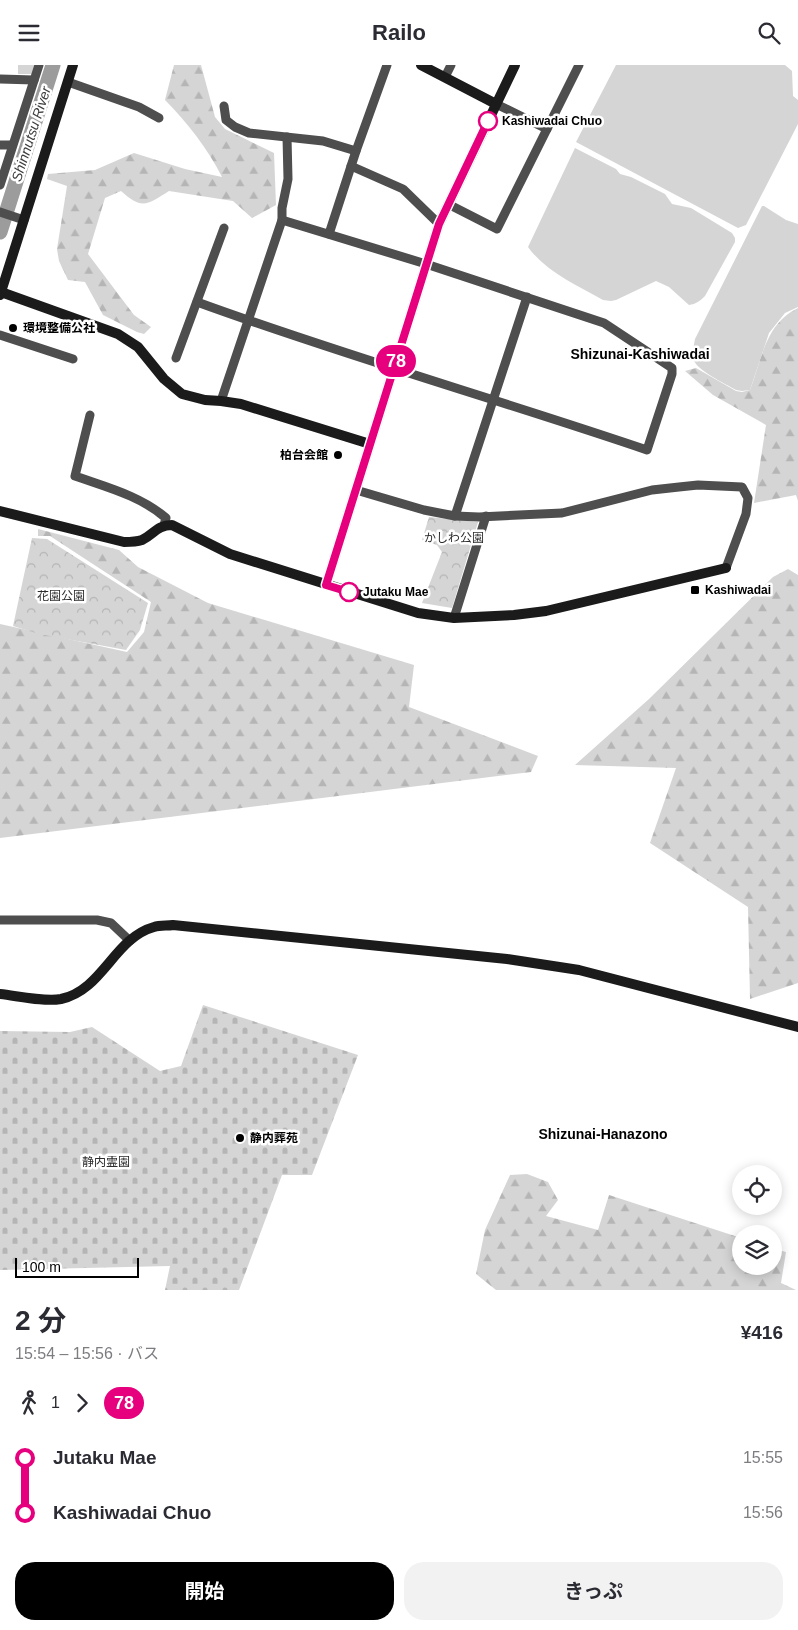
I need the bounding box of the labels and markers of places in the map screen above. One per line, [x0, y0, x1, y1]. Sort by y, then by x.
marker: Kashiwadai Chuo [478, 111, 498, 131]
place label: Kashiwadai Chuo [502, 114, 602, 128]
place label: 環境整備公社 [23, 321, 95, 335]
marker: 環境整備公社 [7, 322, 19, 334]
place label: 柏台会館 [280, 448, 328, 462]
marker: 柏台会館 [332, 449, 344, 461]
marker: Jutaku Mae [339, 582, 359, 602]
place label: Kashiwadai [705, 583, 771, 597]
marker: Kashiwadai [689, 584, 701, 596]
place label: Jutaku Mae [363, 585, 429, 599]
place label: 静内葬苑 [250, 1131, 298, 1145]
marker: 静内葬苑 [234, 1132, 246, 1144]

